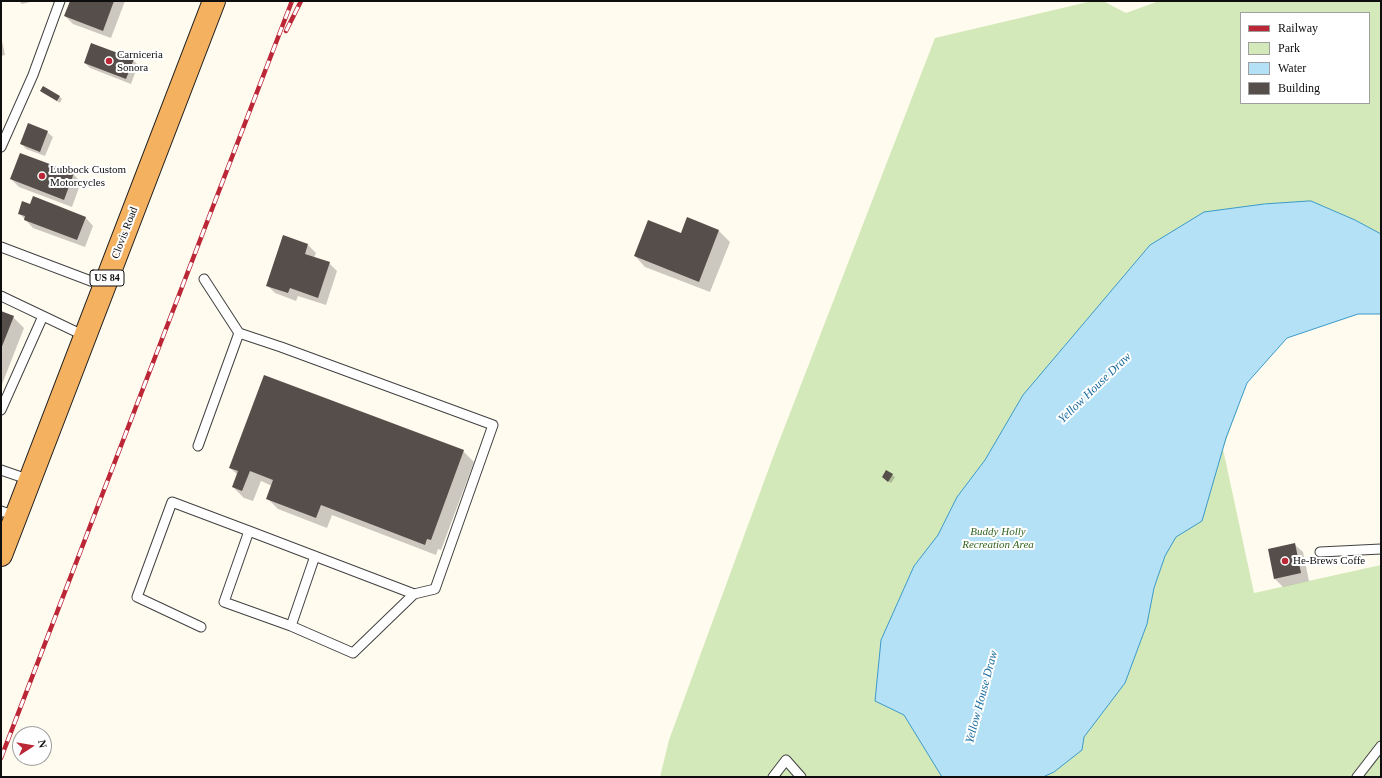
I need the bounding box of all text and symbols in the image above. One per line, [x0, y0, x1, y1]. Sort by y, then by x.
legend [1240, 12, 1370, 104]
text: Railway [1278, 21, 1318, 35]
text: Park [1278, 41, 1300, 55]
place label: Carniceria Sonora [117, 48, 163, 74]
marker: Carniceria Sonora [104, 56, 114, 66]
text: Water [1278, 61, 1306, 75]
text: Building [1278, 81, 1320, 95]
place label: Lubbock Custom Motorcycles [50, 163, 126, 189]
marker: Lubbock Custom Motorcycles [37, 171, 47, 181]
street label: Clovis Road [109, 205, 141, 261]
road number: US 84 [90, 270, 124, 286]
water label: Yellow House Draw [1056, 350, 1134, 426]
park label: Buddy Holly Recreation Area [962, 525, 1034, 551]
place label: He-Brews Coffe [1293, 554, 1365, 568]
marker: He-Brews Coffe [1280, 556, 1290, 566]
water label: Yellow House Draw [963, 649, 1001, 745]
north arrow [12, 726, 52, 766]
text: N [36, 739, 49, 749]

